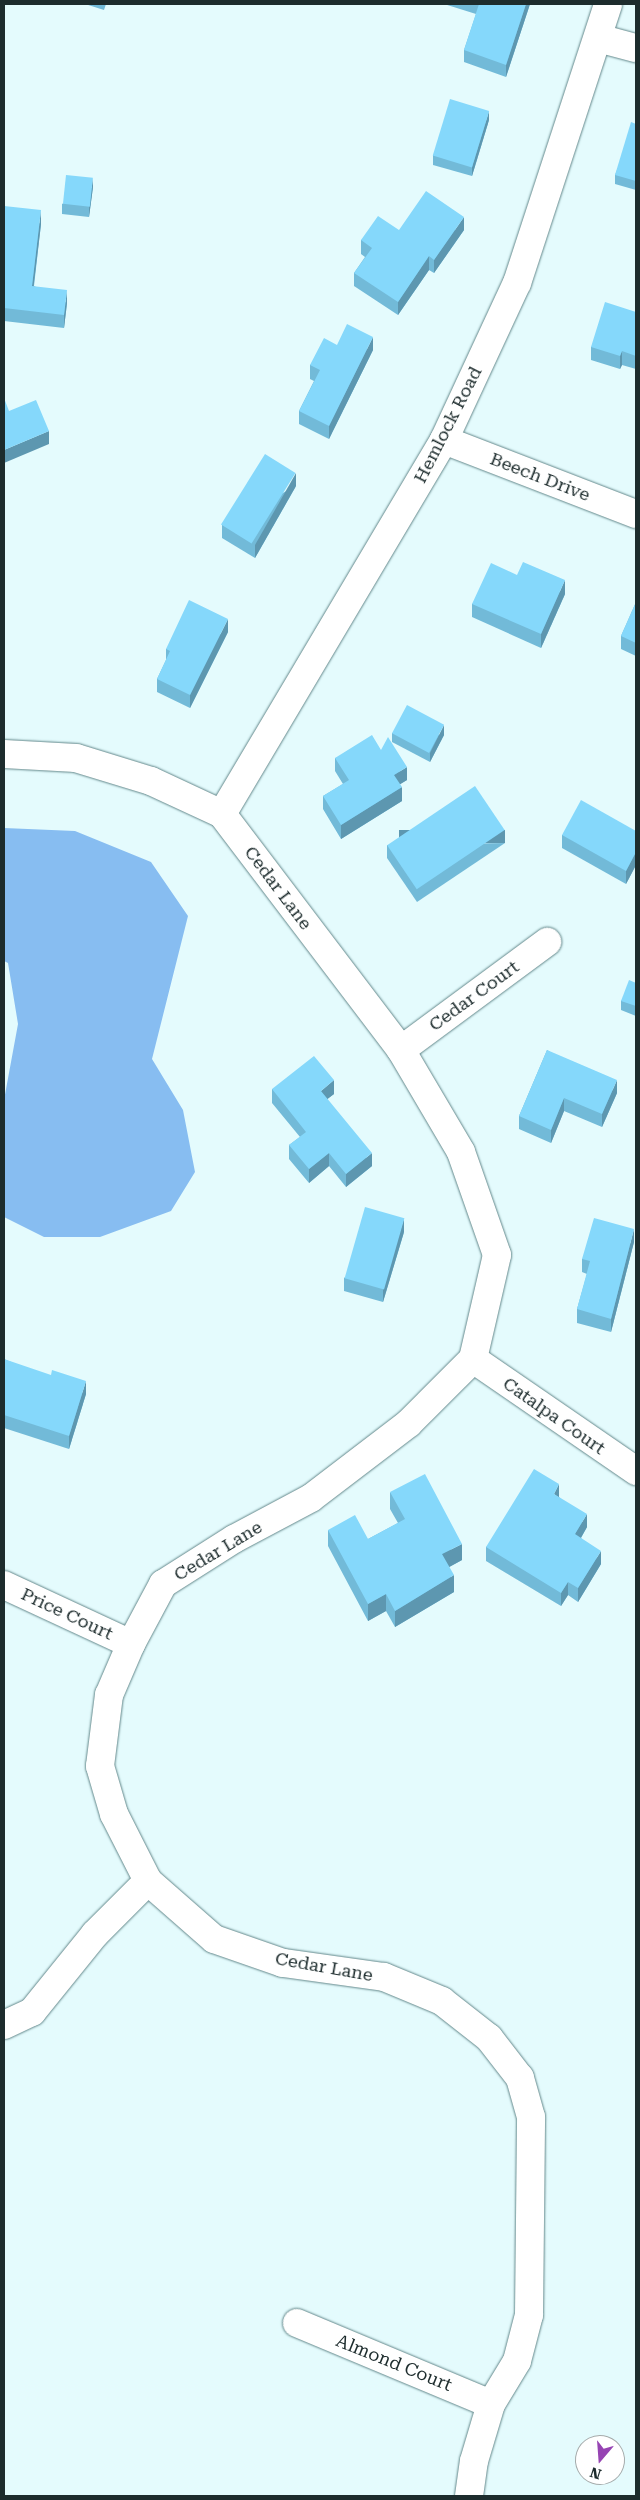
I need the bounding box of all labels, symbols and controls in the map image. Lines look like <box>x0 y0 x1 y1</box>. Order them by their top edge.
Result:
street label: Hemlock Road <box>409 363 487 487</box>
street label: Beech Drive <box>487 448 593 506</box>
street label: Cedar Lane <box>240 842 316 934</box>
street label: Cedar Court <box>425 956 523 1036</box>
street label: Catalpa Court <box>499 1373 609 1459</box>
street label: Cedar Lane <box>170 1516 266 1586</box>
street label: Price Court <box>18 1583 116 1645</box>
street label: Cedar Lane <box>273 1948 375 1986</box>
street label: Almond Court <box>333 2330 455 2396</box>
north arrow <box>575 2435 625 2485</box>
text: N <box>588 2464 603 2483</box>

